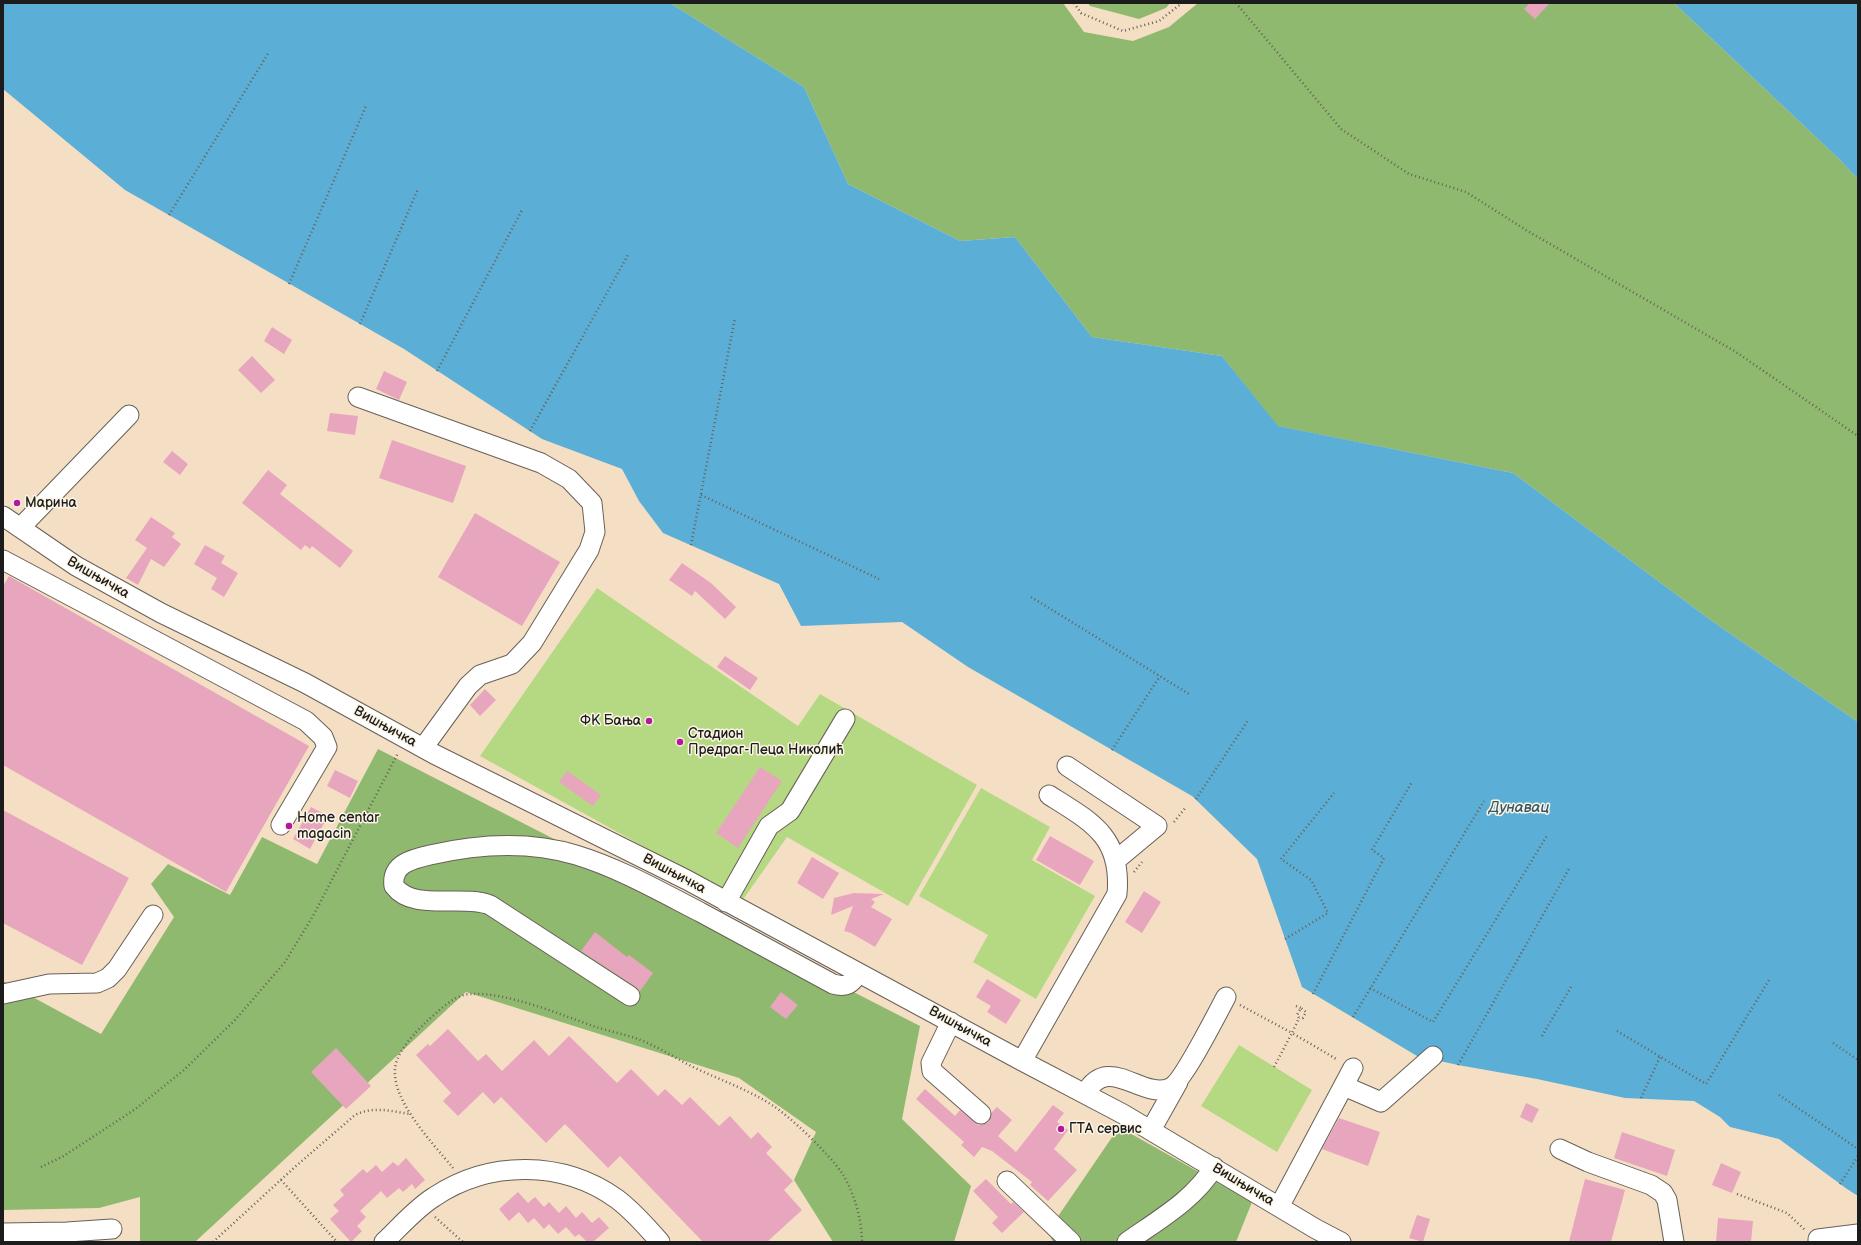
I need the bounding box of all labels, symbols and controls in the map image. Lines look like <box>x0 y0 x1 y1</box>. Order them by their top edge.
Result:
place label: Марина <box>25 495 77 511</box>
marker: Марина <box>12 498 22 508</box>
street label: Вишњичка <box>64 553 132 603</box>
street label: Вишњичка <box>351 703 419 751</box>
place label: ФК Бања <box>580 713 641 729</box>
marker: ФК Бања <box>644 716 654 726</box>
place label: Стадион Предраг-Пеца Николић <box>688 726 843 758</box>
marker: Стадион Предраг-Пеца Николић <box>675 737 685 747</box>
water label: Дунавац <box>1489 799 1549 817</box>
place label: Home centar magacin <box>297 810 379 842</box>
marker: Home centar magacin <box>284 821 294 831</box>
street label: Вишњичка <box>640 850 708 898</box>
street label: Вишњичка <box>926 1003 994 1051</box>
place label: ГТА сервис <box>1069 1121 1142 1137</box>
marker: ГТА сервис <box>1056 1124 1066 1134</box>
street label: Вишњичка <box>1209 1160 1277 1210</box>

